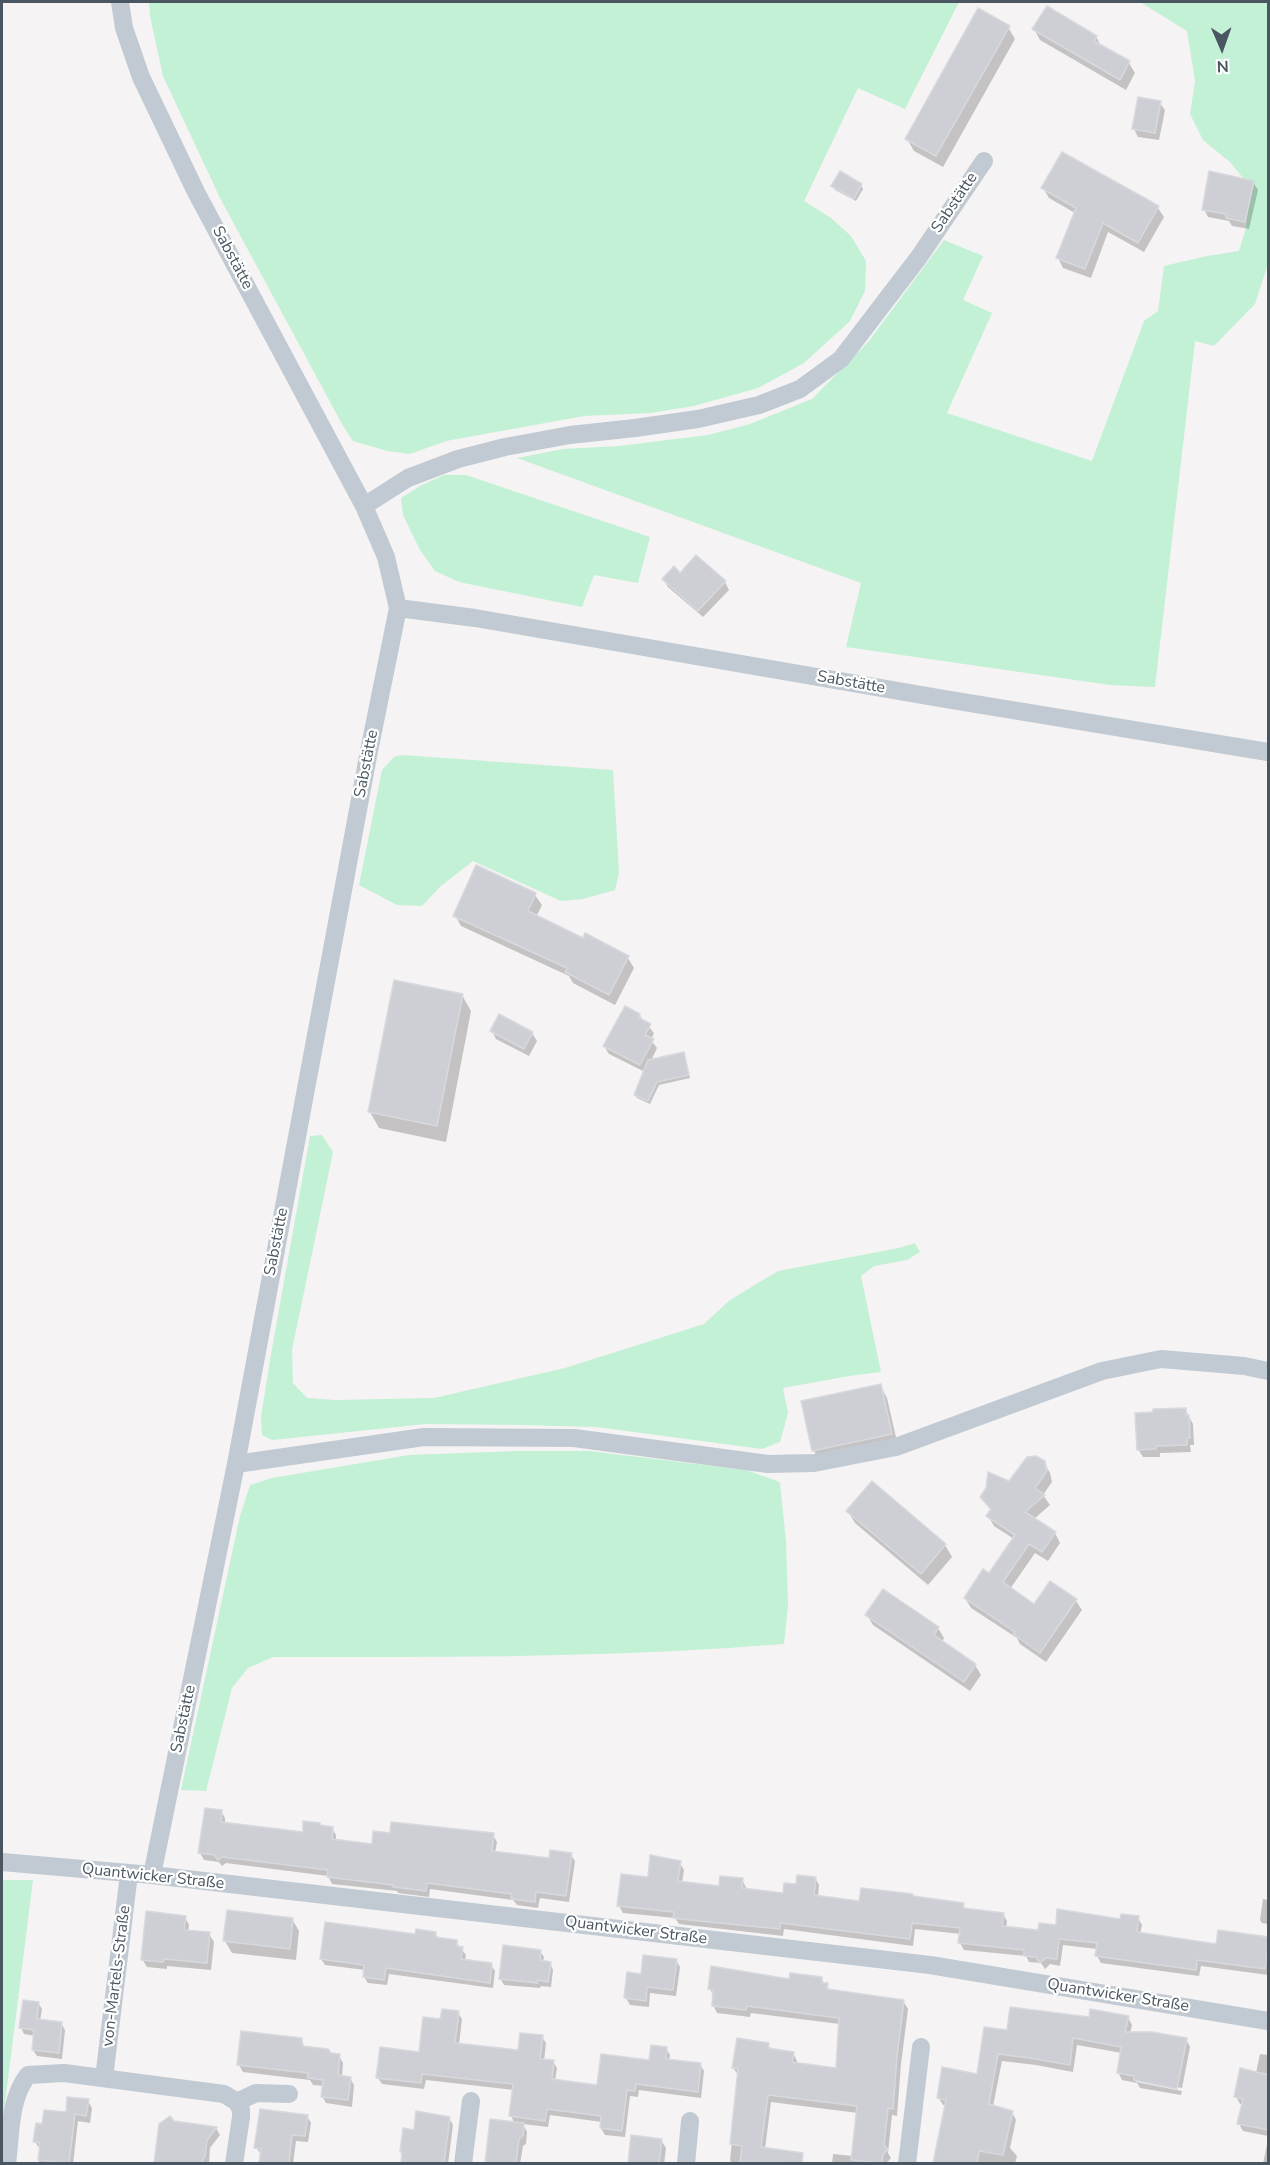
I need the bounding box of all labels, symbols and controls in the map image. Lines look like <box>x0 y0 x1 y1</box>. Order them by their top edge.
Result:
north arrow <box>1192 18 1252 78</box>
text: N <box>1216 55 1229 77</box>
street label: Sabstätte <box>928 169 982 237</box>
street label: Sabstätte <box>207 223 257 293</box>
street label: Sabstätte <box>815 668 887 698</box>
street label: Sabstätte <box>351 728 383 800</box>
street label: Sabstätte <box>261 1206 293 1278</box>
street label: Sabstätte <box>167 1683 201 1755</box>
street label: Quantwicker Straße <box>81 1860 225 1894</box>
street label: von-Martels-Straße <box>99 1904 135 2048</box>
street label: Quantwicker Straße <box>564 1913 708 1949</box>
street label: Quantwicker Straße <box>1046 1975 1190 2017</box>

